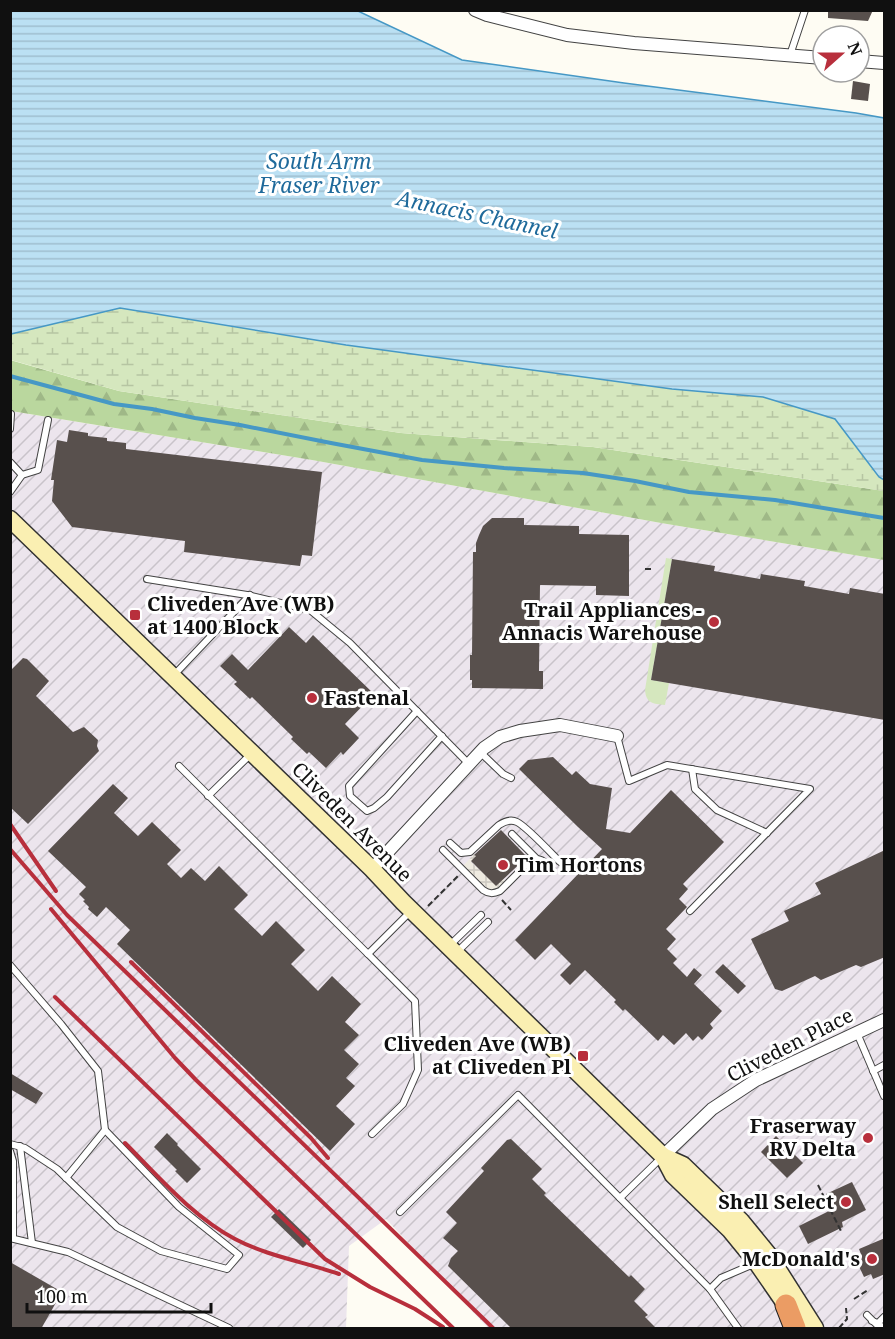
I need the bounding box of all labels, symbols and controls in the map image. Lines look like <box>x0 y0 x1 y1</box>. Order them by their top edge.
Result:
north arrow <box>811 24 871 84</box>
text: N <box>842 39 868 59</box>
water label: South Arm Fraser River <box>257 147 380 199</box>
water label: Annacis Channel <box>392 183 561 245</box>
place label: Cliveden Ave (WB) at 1400 Block <box>147 590 334 640</box>
place label: Trail Appliances - Annacis Warehouse <box>502 596 702 646</box>
marker: Cliveden Ave (WB) at 1400 Block <box>128 608 142 622</box>
marker: Trail Appliances - Annacis Warehouse <box>707 615 721 629</box>
place label: Fastenal <box>324 684 409 711</box>
marker: Fastenal <box>305 691 319 705</box>
street label: Cliveden Avenue <box>286 756 418 888</box>
place label: Tim Hortons <box>515 851 642 878</box>
marker: Tim Hortons <box>496 858 510 872</box>
street label: Cliveden Place <box>722 1001 858 1088</box>
place label: Cliveden Ave (WB) at Cliveden Pl <box>384 1030 571 1080</box>
marker: Cliveden Ave (WB) at Cliveden Pl <box>576 1049 590 1063</box>
place label: Fraserway RV Delta <box>750 1112 856 1162</box>
marker: Fraserway RV Delta <box>861 1131 875 1145</box>
place label: Shell Select <box>718 1188 834 1215</box>
marker: Shell Select <box>839 1195 853 1209</box>
place label: McDonald's <box>742 1245 860 1272</box>
marker: McDonald's <box>865 1252 879 1266</box>
scale bar <box>27 1276 212 1314</box>
text: 100 m <box>36 1284 88 1308</box>

